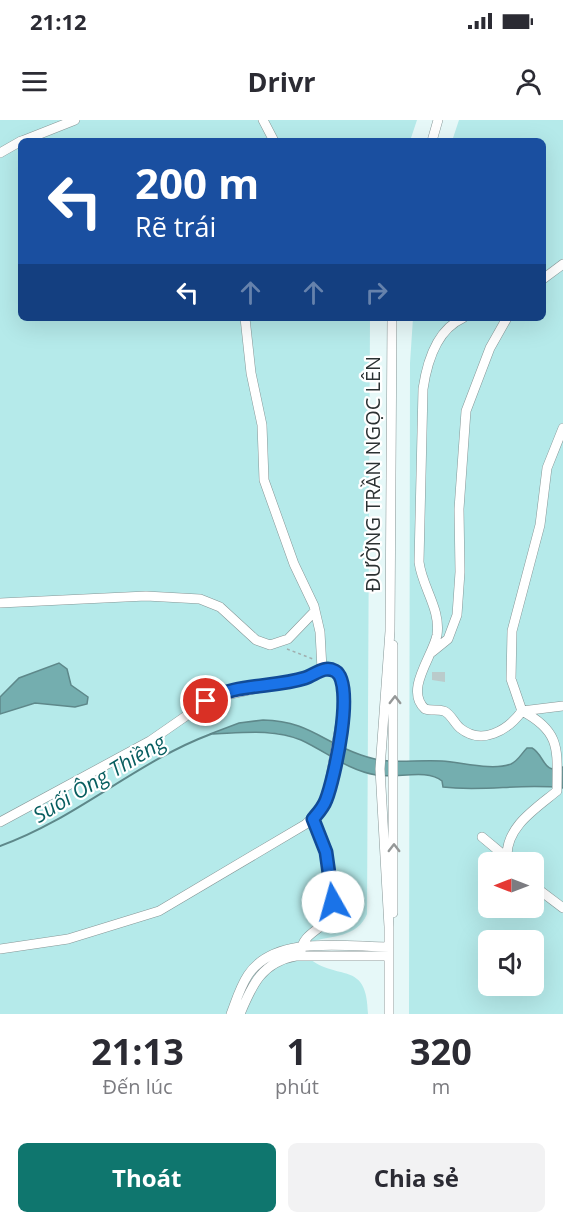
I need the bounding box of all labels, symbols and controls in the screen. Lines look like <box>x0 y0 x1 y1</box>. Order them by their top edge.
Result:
text: 21:12 <box>30 6 87 36</box>
text: Drivr <box>247 63 316 100</box>
icon: menu <box>18 65 51 98</box>
icon: person <box>512 65 545 98</box>
text: 200 m <box>135 154 259 211</box>
icon: left <box>36 162 114 240</box>
text: Rẽ trái <box>135 208 216 245</box>
icon: left <box>171 276 204 309</box>
icon: ahead <box>234 276 267 309</box>
icon: ahead <box>297 276 330 309</box>
icon: right <box>360 276 393 309</box>
street label: ĐƯỜNG TRẦN NGỌC LÊN <box>359 356 386 592</box>
pin <box>180 675 231 726</box>
icon: arrive <box>189 684 222 717</box>
one-way arrow <box>389 696 401 705</box>
water label: Suối Ông Thiềng <box>27 727 172 829</box>
one-way arrow <box>388 844 400 853</box>
north arrow <box>478 852 544 918</box>
map controls <box>478 852 544 996</box>
position arrow <box>301 870 365 934</box>
button: sound <box>478 930 544 996</box>
text: 21:13 <box>91 1027 184 1076</box>
text: 1 <box>287 1027 307 1076</box>
text: 320 <box>410 1027 472 1076</box>
text: Đến lúc <box>102 1073 173 1100</box>
text: phút <box>275 1073 319 1100</box>
text: m <box>432 1073 450 1100</box>
button: Thoát <box>18 1143 276 1212</box>
button: Chia sẻ <box>288 1143 545 1212</box>

